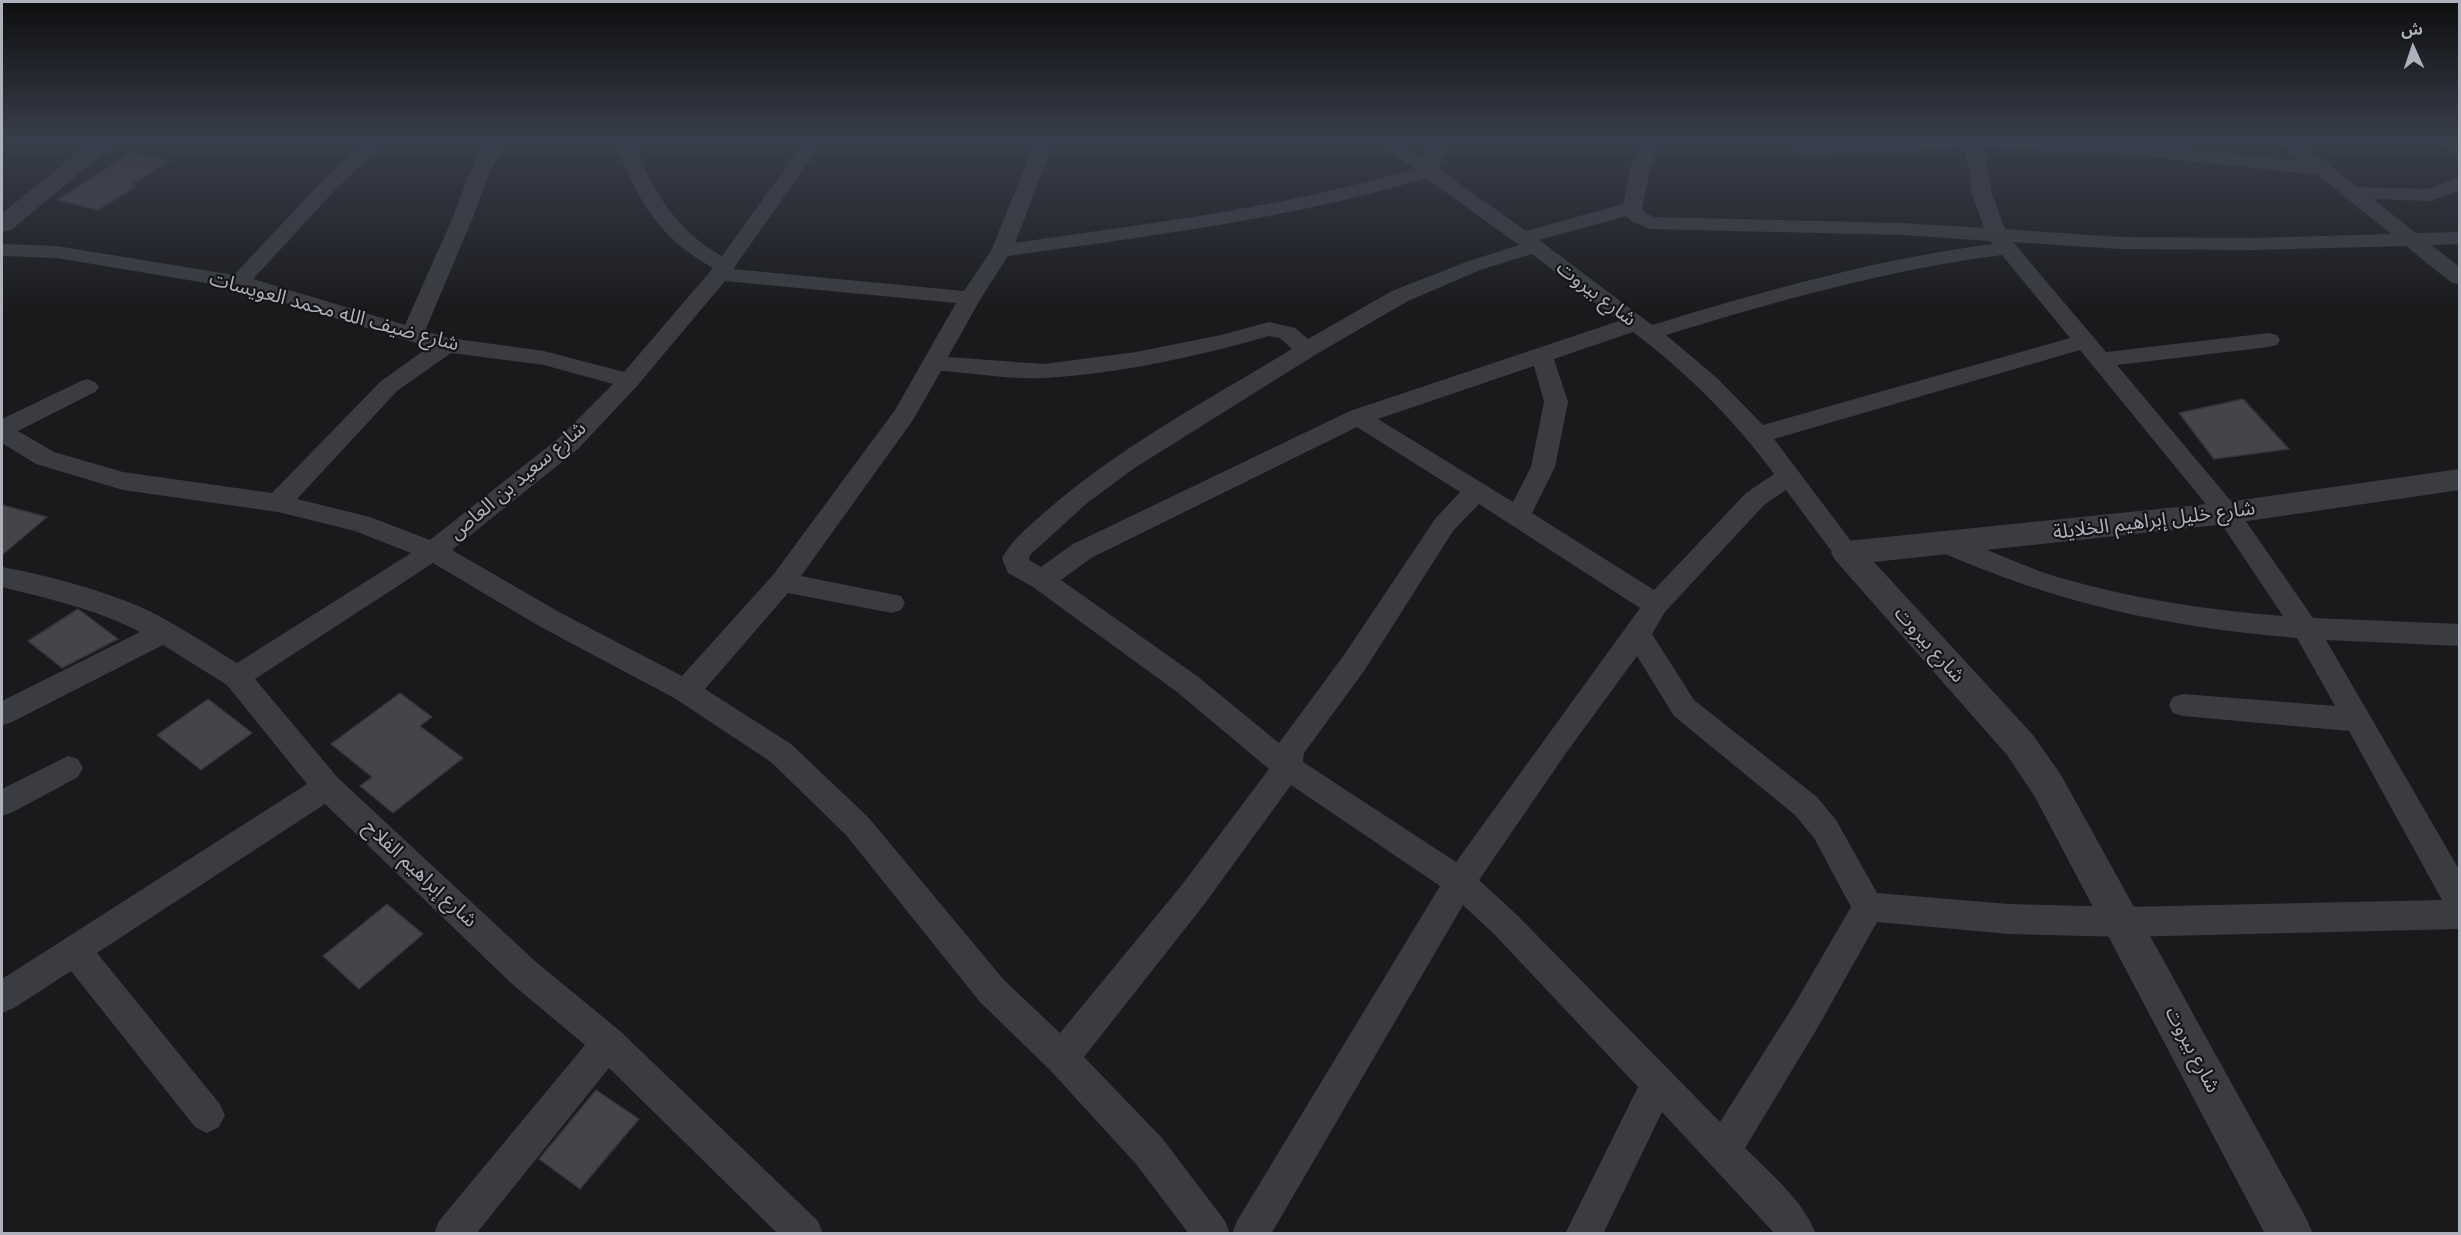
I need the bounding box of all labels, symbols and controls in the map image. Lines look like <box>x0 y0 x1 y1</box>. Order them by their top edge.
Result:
north arrow <box>2383 18 2443 78</box>
text: ش <box>2401 19 2423 40</box>
street label: شارع بيروت <box>1551 256 1641 332</box>
street label: شارع ضيف الله محمد العويسات <box>207 267 461 357</box>
street label: شارع سعيد بن العاص <box>445 417 591 545</box>
street label: شارع خليل إبراهيم الخلايلة <box>2052 497 2256 545</box>
street label: شارع بيروت <box>1889 602 1969 688</box>
street label: شارع إبراهيم الفلاح <box>358 815 482 933</box>
street label: شارع بيروت <box>2159 1003 2225 1097</box>

